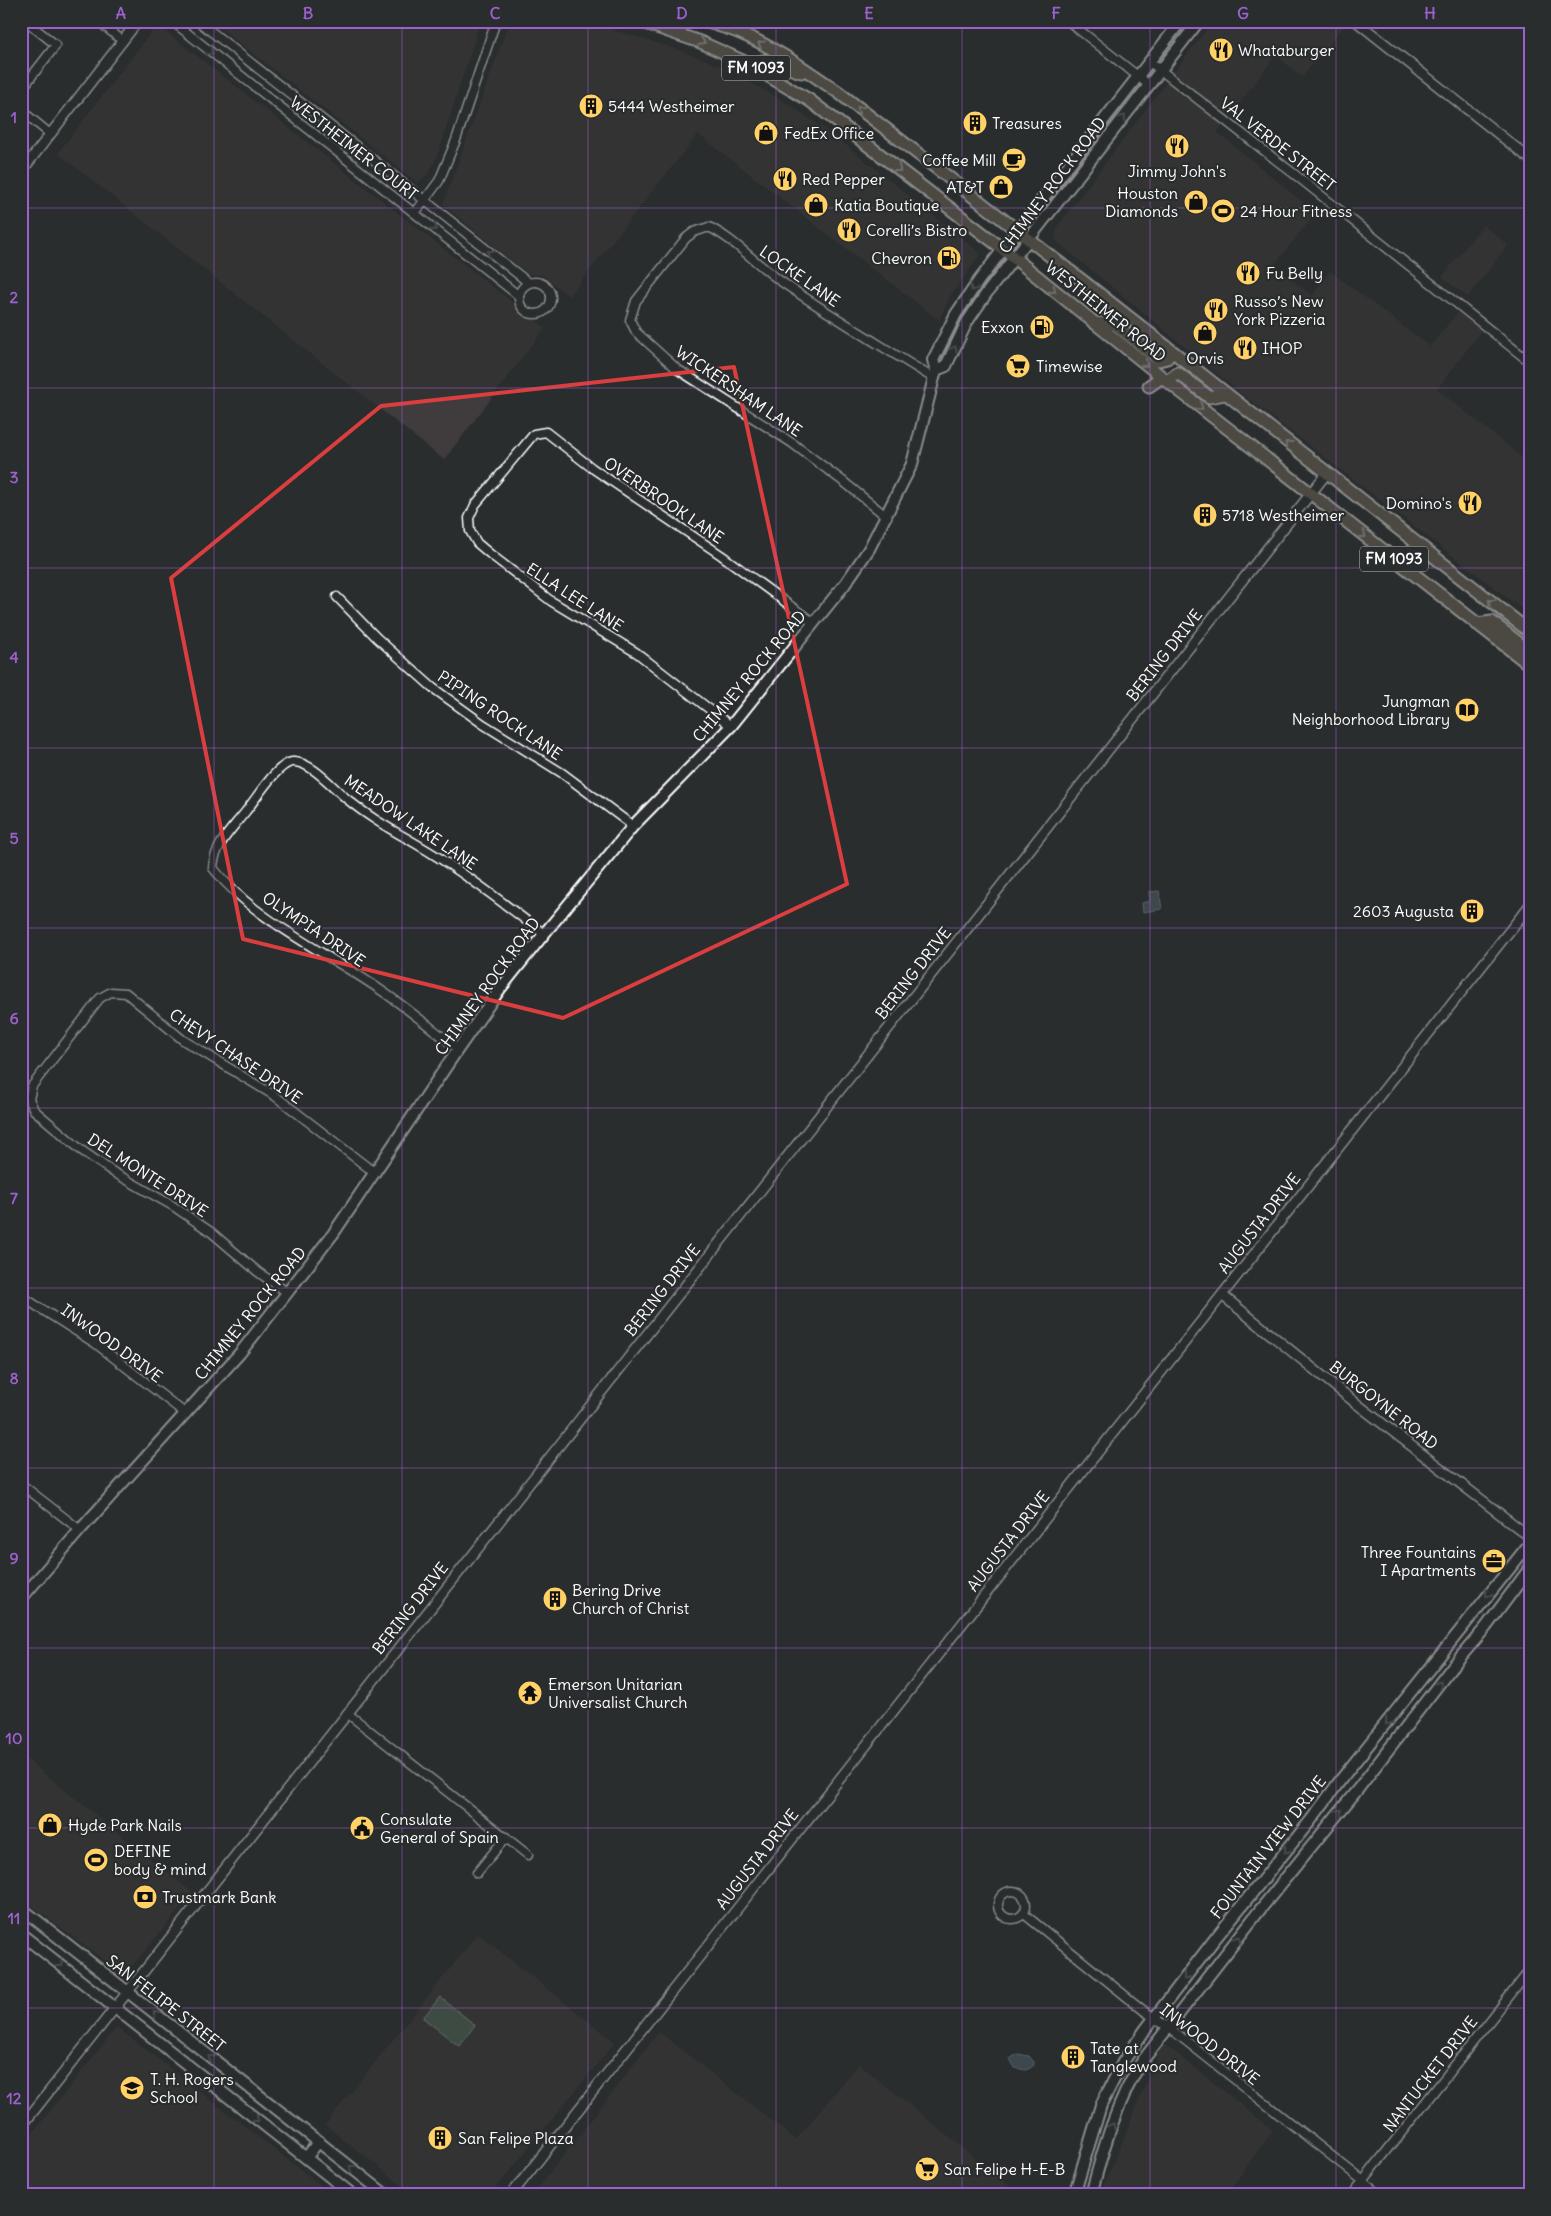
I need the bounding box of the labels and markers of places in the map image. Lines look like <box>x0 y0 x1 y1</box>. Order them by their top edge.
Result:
restaurant icon: Whataburger <box>1208 37 1234 63</box>
place label: Whataburger <box>1238 40 1335 60</box>
building icon: 5444 Westheimer <box>578 93 604 119</box>
place label: 5444 Westheimer <box>608 96 735 116</box>
building icon: Treasures <box>962 110 988 136</box>
place label: Treasures <box>992 113 1062 133</box>
shop icon: FedEx Office <box>753 120 779 146</box>
place label: FedEx Office <box>784 123 874 143</box>
restaurant icon: Jimmy John's <box>1164 133 1190 159</box>
cafe icon: Coffee Mill <box>1001 147 1027 173</box>
place label: Coffee Mill <box>922 150 996 170</box>
place label: Jimmy John's <box>1128 161 1226 181</box>
restaurant icon: Red Pepper <box>772 166 798 192</box>
place label: Red Pepper <box>802 169 885 189</box>
shop icon: AT&T <box>988 174 1014 200</box>
place label: AT&T <box>946 177 984 197</box>
place label: Houston Diamonds <box>1105 183 1178 221</box>
shop icon: Houston Diamonds <box>1183 189 1209 215</box>
shop icon: Katia Boutique <box>803 192 829 218</box>
place label: Katia Boutique <box>834 195 939 215</box>
sports icon: 24 Hour Fitness <box>1210 198 1236 224</box>
place label: 24 Hour Fitness <box>1240 201 1352 221</box>
restaurant icon: Corelli’s Bistro <box>836 217 862 243</box>
place label: Corelli’s Bistro <box>866 220 967 240</box>
fuel station icon: Chevron <box>936 245 962 271</box>
place label: Chevron <box>871 248 932 268</box>
restaurant icon: Fu Belly <box>1235 260 1261 286</box>
place label: Fu Belly <box>1266 263 1323 283</box>
place label: Russo’s New York Pizzeria <box>1234 291 1325 329</box>
restaurant icon: Russo’s New York Pizzeria <box>1203 297 1229 323</box>
fuel station icon: Exxon <box>1029 314 1055 340</box>
place label: Exxon <box>981 317 1024 337</box>
shop icon: Orvis <box>1192 320 1218 346</box>
restaurant icon: IHOP <box>1232 335 1258 361</box>
place label: IHOP <box>1262 338 1303 358</box>
place label: Orvis <box>1186 348 1224 368</box>
supermarket icon: Timewise <box>1005 353 1031 379</box>
place label: Timewise <box>1036 356 1103 376</box>
restaurant icon: Domino's <box>1457 490 1483 516</box>
place label: Domino's <box>1386 493 1452 513</box>
building icon: 5718 Westheimer <box>1192 502 1218 528</box>
place label: 5718 Westheimer <box>1222 505 1345 525</box>
place label: Jungman Neighborhood Library <box>1292 691 1450 729</box>
library icon: Jungman Neighborhood Library <box>1454 697 1480 723</box>
building icon: 2603 Augusta <box>1459 898 1485 924</box>
place label: 2603 Augusta <box>1353 901 1454 921</box>
place label: Three Fountains I Apartments <box>1361 1542 1476 1580</box>
office icon: Three Fountains I Apartments <box>1481 1548 1507 1574</box>
place label: Bering Drive Church of Christ <box>572 1580 690 1618</box>
building icon: Bering Drive Church of Christ <box>542 1586 568 1612</box>
place label: Emerson Unitarian Universalist Church <box>548 1674 687 1712</box>
temple icon: Emerson Unitarian Universalist Church <box>517 1680 543 1706</box>
place label: Consulate General of Spain <box>380 1809 499 1847</box>
shop icon: Hyde Park Nails <box>37 1812 63 1838</box>
place label: Hyde Park Nails <box>68 1815 182 1835</box>
public building icon: Consulate General of Spain <box>349 1815 375 1841</box>
place label: DEFINE body & mind <box>114 1841 206 1879</box>
sports icon: DEFINE body & mind <box>83 1847 109 1873</box>
bank icon: Trustmark Bank <box>132 1884 158 1910</box>
place label: Trustmark Bank <box>162 1887 277 1907</box>
place label: Tate at Tanglewood <box>1090 2038 1177 2076</box>
building icon: Tate at Tanglewood <box>1060 2044 1086 2070</box>
place label: T. H. Rogers School <box>150 2069 234 2107</box>
school or university icon: T. H. Rogers School <box>119 2075 145 2101</box>
building icon: San Felipe Plaza <box>427 2125 453 2151</box>
place label: San Felipe Plaza <box>458 2128 574 2148</box>
supermarket icon: San Felipe H-E-B <box>914 2156 940 2182</box>
place label: San Felipe H-E-B <box>944 2159 1065 2179</box>

